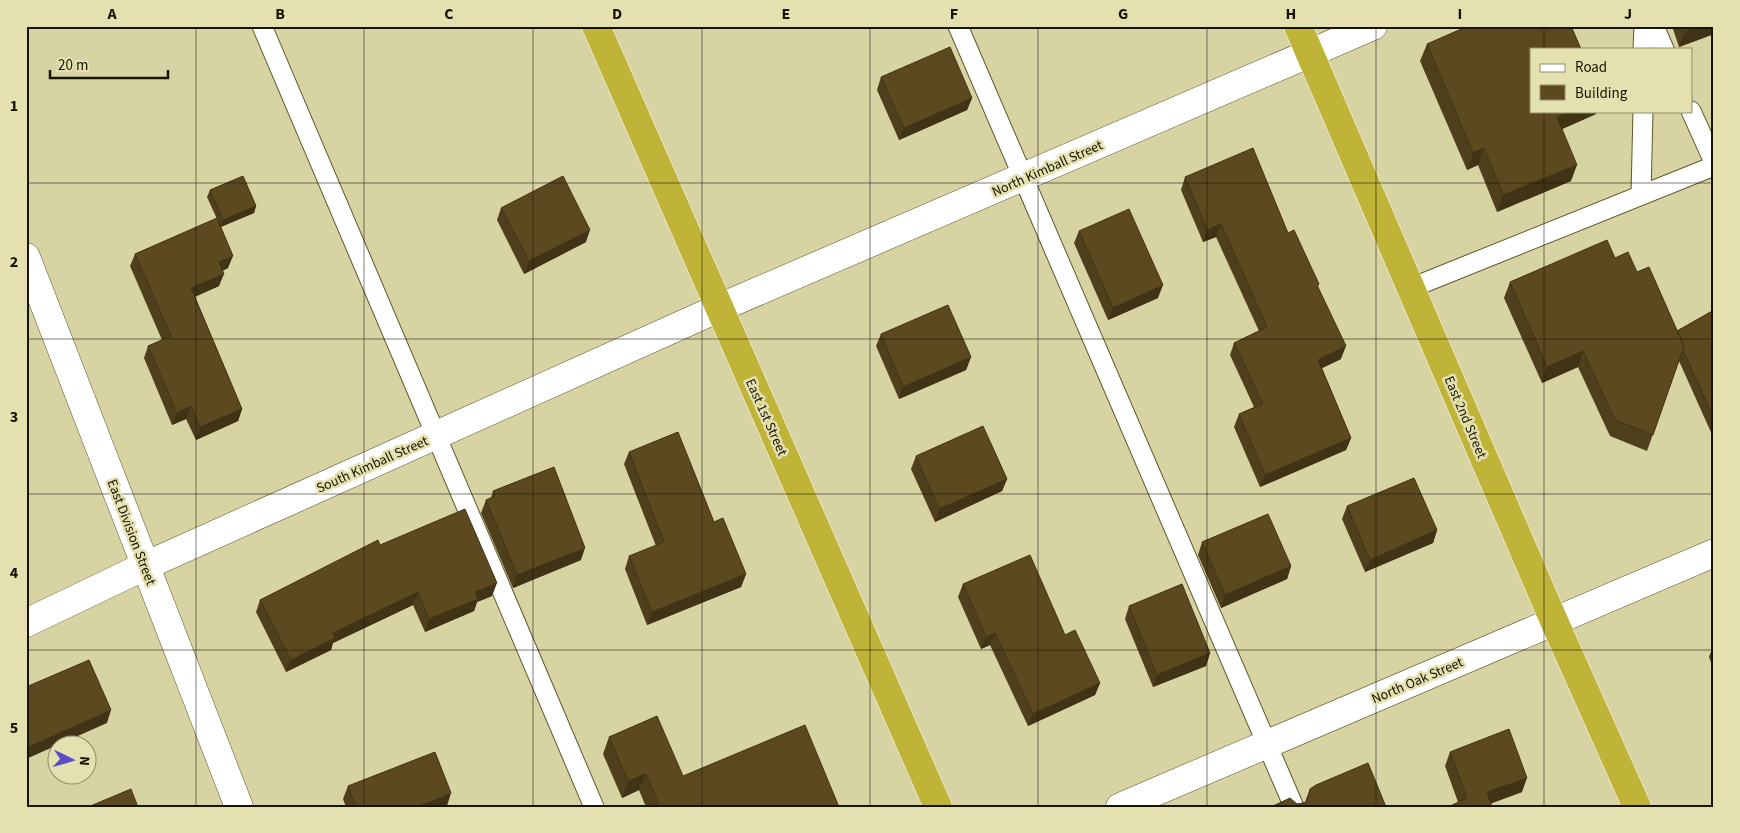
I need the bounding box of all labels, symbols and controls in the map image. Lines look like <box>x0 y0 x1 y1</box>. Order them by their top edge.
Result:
text: A <box>106 3 117 25</box>
text: B <box>275 3 285 25</box>
text: C <box>444 3 454 25</box>
text: D <box>612 3 622 25</box>
text: E <box>782 3 790 25</box>
text: F <box>950 3 958 25</box>
text: G <box>1118 3 1128 25</box>
text: H <box>1286 3 1296 25</box>
text: I <box>1458 3 1462 25</box>
text: J <box>1624 3 1632 25</box>
scale bar <box>50 48 168 80</box>
legend <box>1530 48 1692 112</box>
text: 20 m <box>58 55 88 76</box>
text: Road <box>1575 57 1607 78</box>
text: Building <box>1575 83 1628 104</box>
text: 1 <box>10 95 18 117</box>
street label: North Kimball Street <box>989 135 1106 202</box>
text: 2 <box>10 251 18 273</box>
street label: East 2nd Street <box>1439 373 1492 462</box>
street label: East 1st Street <box>740 376 792 459</box>
text: 3 <box>10 406 18 428</box>
street label: South Kimball Street <box>313 431 432 499</box>
street label: East Division Street <box>102 476 161 588</box>
text: 4 <box>10 562 19 584</box>
street label: North Oak Street <box>1368 653 1467 709</box>
text: 5 <box>10 717 18 739</box>
north arrow <box>48 736 98 786</box>
text: N <box>74 756 94 767</box>

